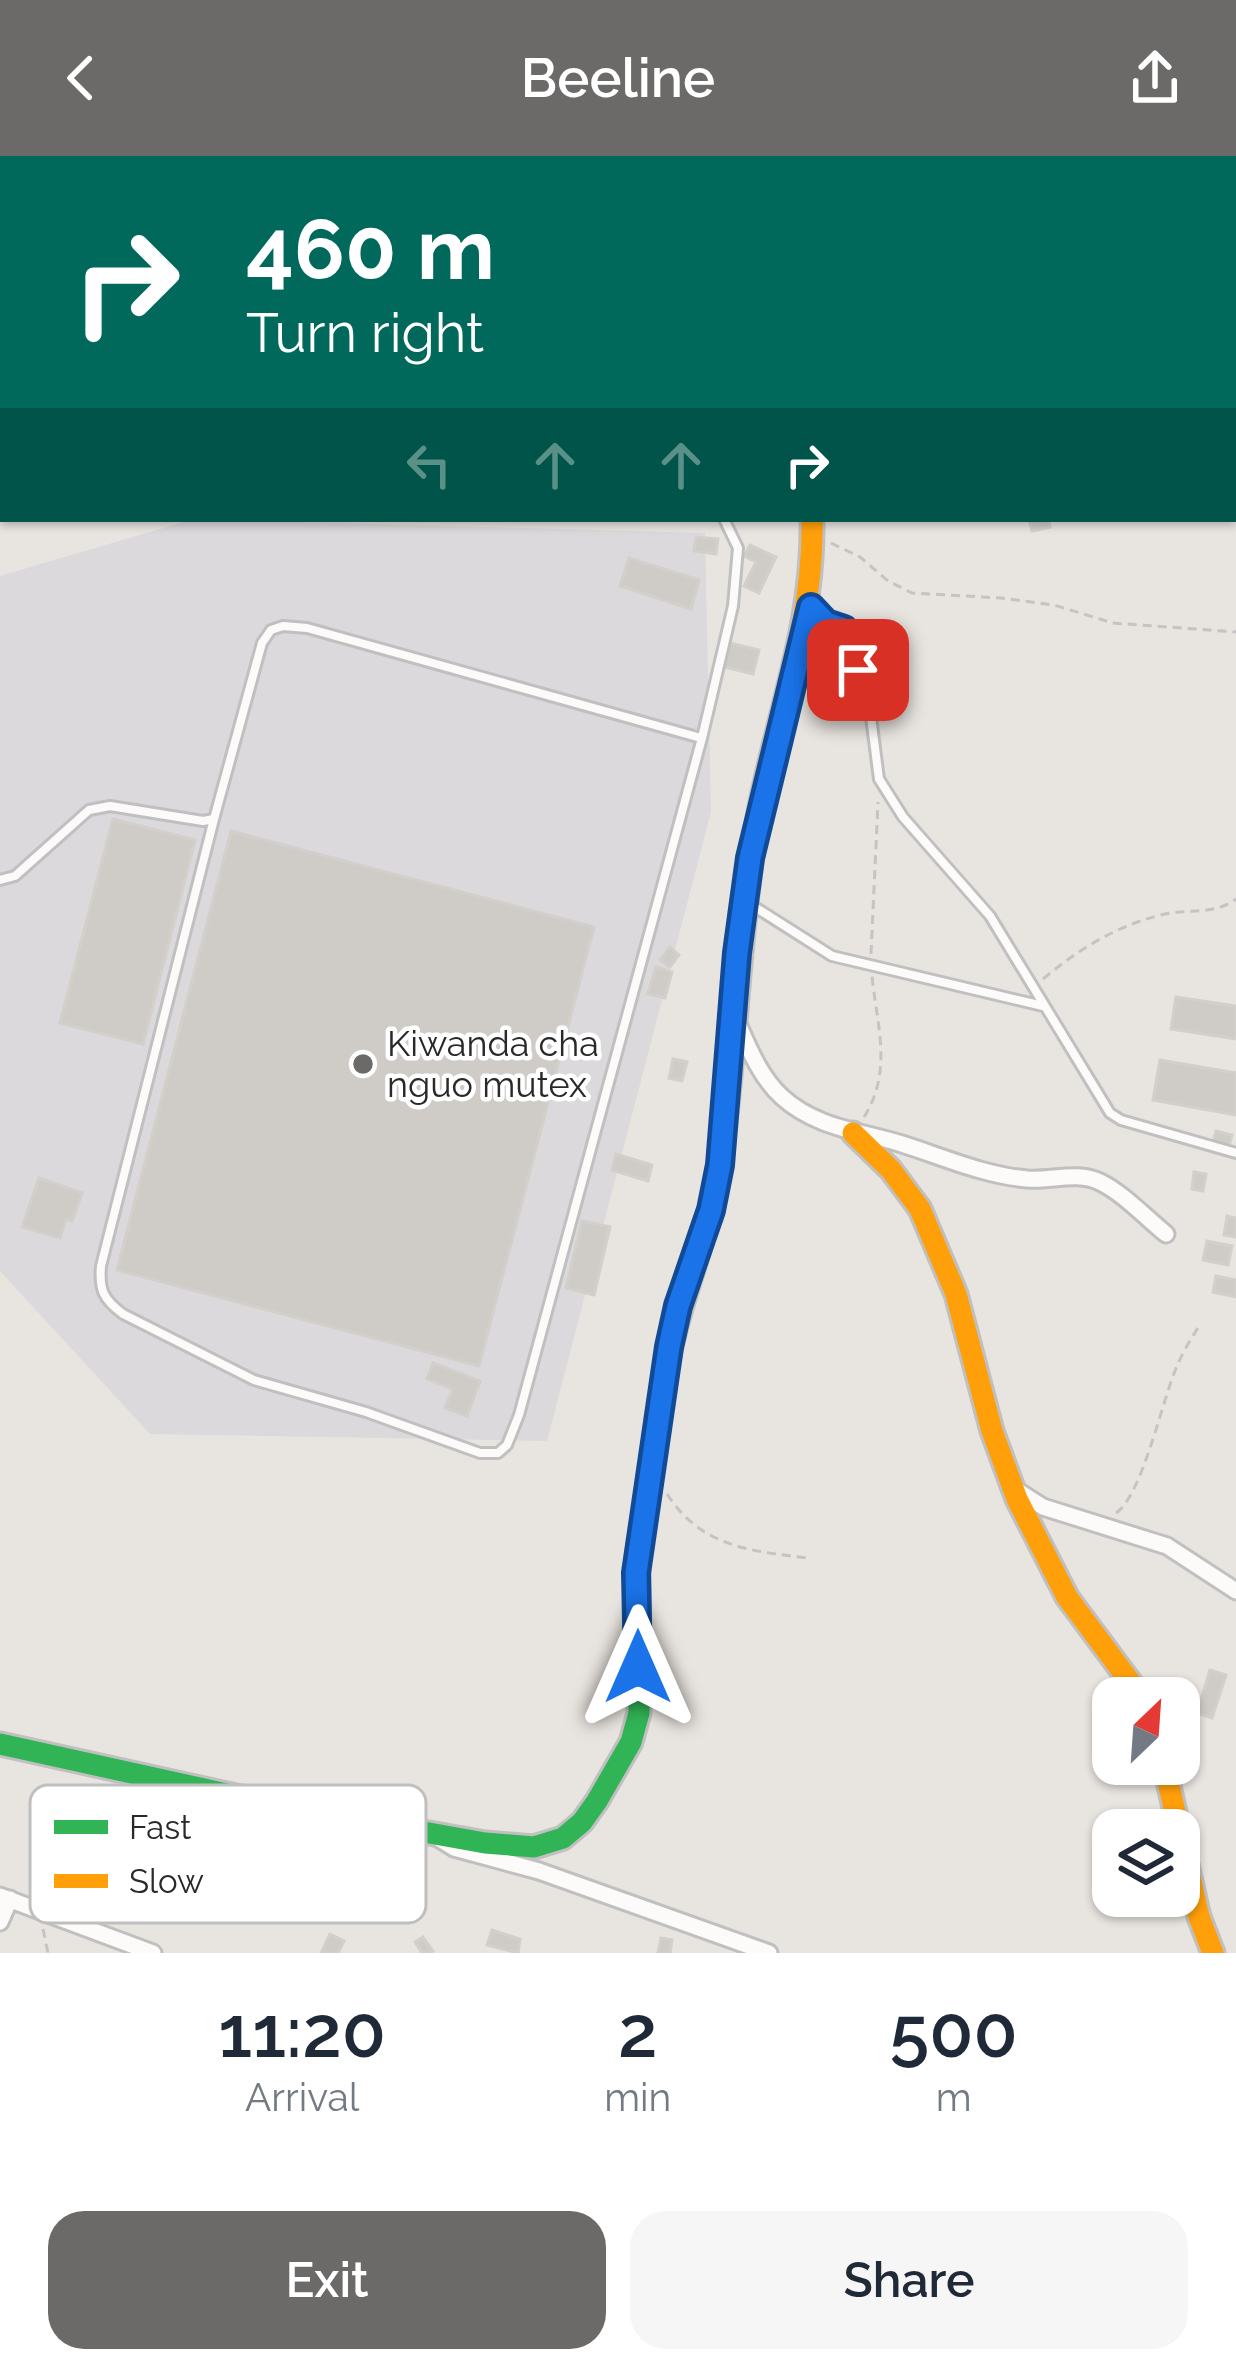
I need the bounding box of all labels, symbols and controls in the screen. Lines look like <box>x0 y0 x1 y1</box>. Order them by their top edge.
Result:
icon: back <box>48 45 114 111</box>
icon: share <box>1122 45 1188 111</box>
text: Beeline <box>521 46 715 110</box>
text: 460 m <box>246 200 495 299</box>
icon: right <box>48 204 204 360</box>
text: Turn right <box>246 301 484 365</box>
icon: left <box>396 432 462 498</box>
icon: ahead <box>522 432 588 498</box>
icon: ahead <box>648 432 714 498</box>
icon: right <box>774 432 840 498</box>
pin <box>807 619 909 721</box>
icon: arrive <box>825 637 891 703</box>
place label: Kiwanda cha nguo mutex <box>387 1022 599 1105</box>
marker: Kiwanda cha nguo mutex <box>350 1051 376 1077</box>
position arrow <box>575 1604 701 1730</box>
north arrow <box>1092 1677 1200 1785</box>
map controls <box>1092 1677 1200 1917</box>
legend <box>30 1785 426 1923</box>
text: Fast <box>129 1808 191 1847</box>
button: layers <box>1092 1809 1200 1917</box>
text: Slow <box>129 1862 204 1901</box>
text: 11:20 <box>218 1989 386 2074</box>
text: 2 <box>618 1989 658 2074</box>
text: 500 <box>890 1989 1018 2074</box>
text: Arrival <box>245 2074 359 2120</box>
text: min <box>604 2074 671 2120</box>
text: m <box>936 2074 972 2120</box>
button: Exit <box>48 2211 606 2349</box>
button: Share <box>630 2211 1188 2349</box>

